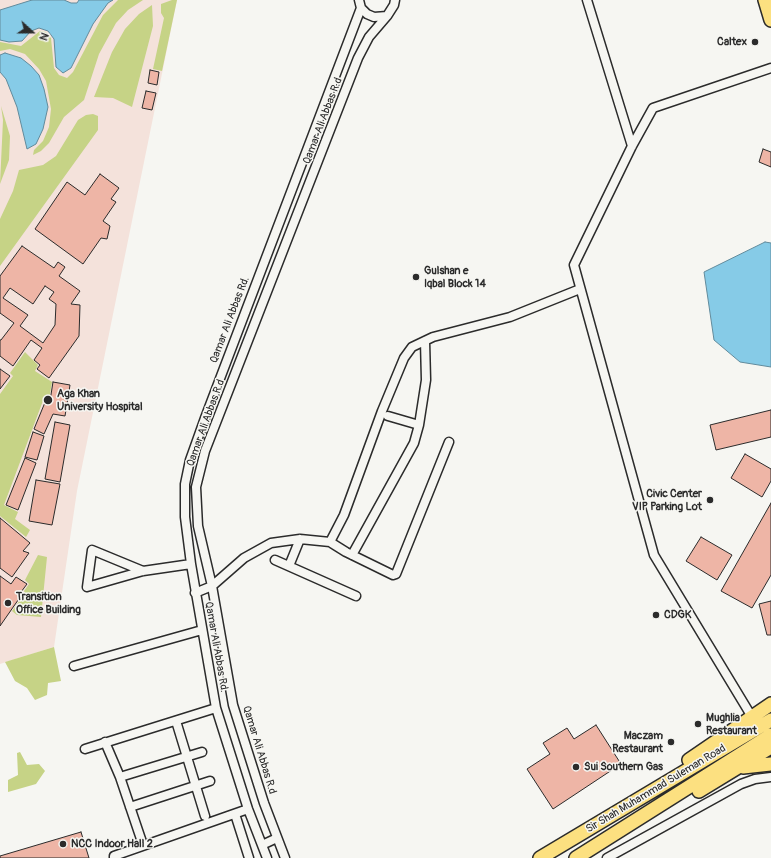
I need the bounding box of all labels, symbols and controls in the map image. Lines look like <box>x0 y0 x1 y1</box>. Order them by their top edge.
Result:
north arrow <box>12 12 52 52</box>
text: N <box>36 31 51 42</box>
place label: Caltex <box>717 35 747 49</box>
marker: Caltex <box>750 37 760 47</box>
street label: Qamar Ali Abbas R.d <box>300 76 346 166</box>
place label: Gulshan e Iqbal Block 14 <box>424 264 486 290</box>
marker: Gulshan e Iqbal Block 14 <box>411 272 421 282</box>
street label: Qamar Ali Abbas Rd. <box>207 275 253 365</box>
street label: Qamar Ali Abbas R.d <box>184 378 228 468</box>
place label: Aga Khan University Hospital <box>57 387 143 413</box>
marker: Aga Khan University Hospital <box>42 394 54 406</box>
place label: Civic Center VIP Parking Lot <box>632 487 702 513</box>
marker: Civic Center VIP Parking Lot <box>705 495 715 505</box>
place label: Transition Office Building <box>16 590 81 616</box>
marker: Transition Office Building <box>3 598 13 608</box>
street label: Qamar Ali Abbas Rd. <box>202 601 230 693</box>
place label: CDGK <box>664 608 691 622</box>
marker: CDGK <box>651 610 661 620</box>
street label: Qamar Ali Abbas R.d <box>239 704 279 796</box>
place label: Mughlia Restaurant <box>706 711 757 737</box>
marker: Mughlia Restaurant <box>693 719 703 729</box>
place label: Maczam Restaurant <box>612 729 663 755</box>
marker: Maczam Restaurant <box>666 737 676 747</box>
street label: Sir Shah Muhammad Suleman Road <box>584 742 728 836</box>
place label: Sui Southern Gas <box>584 760 663 774</box>
marker: Sui Southern Gas <box>571 762 581 772</box>
place label: NCC Indoor Hall 2 <box>71 837 153 851</box>
marker: NCC Indoor Hall 2 <box>58 839 68 849</box>

